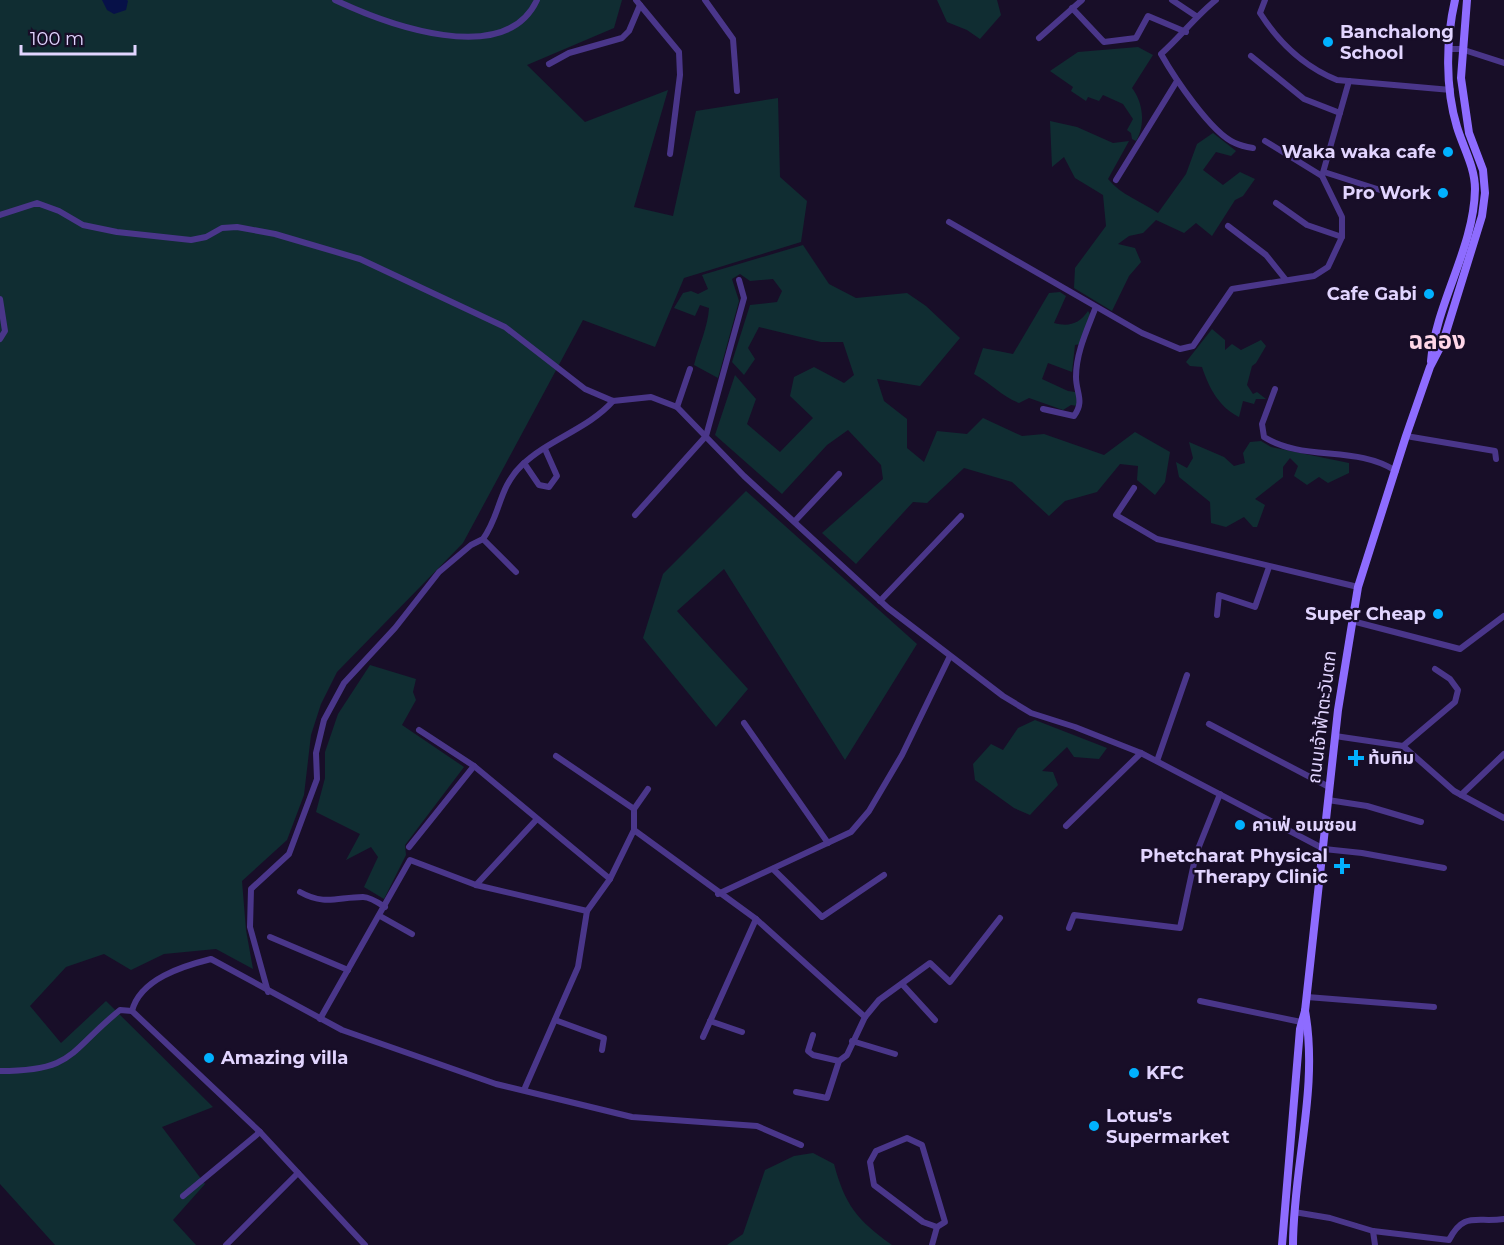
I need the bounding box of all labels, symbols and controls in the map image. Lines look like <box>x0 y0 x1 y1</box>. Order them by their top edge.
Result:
scale bar <box>21 18 135 56</box>
place label: Banchalong School <box>1340 21 1454 64</box>
text: 100 m <box>30 28 84 50</box>
marker: Banchalong School <box>1321 35 1335 49</box>
place label: Waka waka cafe <box>1282 141 1436 163</box>
marker: Waka waka cafe <box>1441 145 1455 159</box>
place label: Pro Work <box>1342 182 1431 204</box>
marker: Pro Work <box>1436 186 1450 200</box>
place label: Cafe Gabi <box>1327 283 1417 305</box>
marker: Cafe Gabi <box>1422 287 1436 301</box>
district label: ฉลอง <box>1408 326 1466 355</box>
place label: Super Cheap <box>1305 603 1426 625</box>
marker: Super Cheap <box>1431 607 1445 621</box>
street label: ถนนเจ้าฟ้าตะวันตก <box>1303 649 1341 785</box>
place label: ท้บทิม <box>1368 747 1414 769</box>
marker: ท้บทิม <box>1349 751 1363 765</box>
place label: คาเฟ่ อเมซอน <box>1252 814 1357 836</box>
marker: คาเฟ่ อเมซอน <box>1233 818 1247 832</box>
place label: Phetcharat Physical Therapy Clinic <box>1140 845 1328 888</box>
marker: Phetcharat Physical Therapy Clinic <box>1333 857 1351 875</box>
place label: Amazing villa <box>220 1047 348 1069</box>
marker: Amazing villa <box>202 1051 216 1065</box>
place label: KFC <box>1146 1062 1184 1084</box>
marker: KFC <box>1127 1066 1141 1080</box>
place label: Lotus's Supermarket <box>1106 1105 1230 1148</box>
marker: Lotus's Supermarket <box>1087 1119 1101 1133</box>

